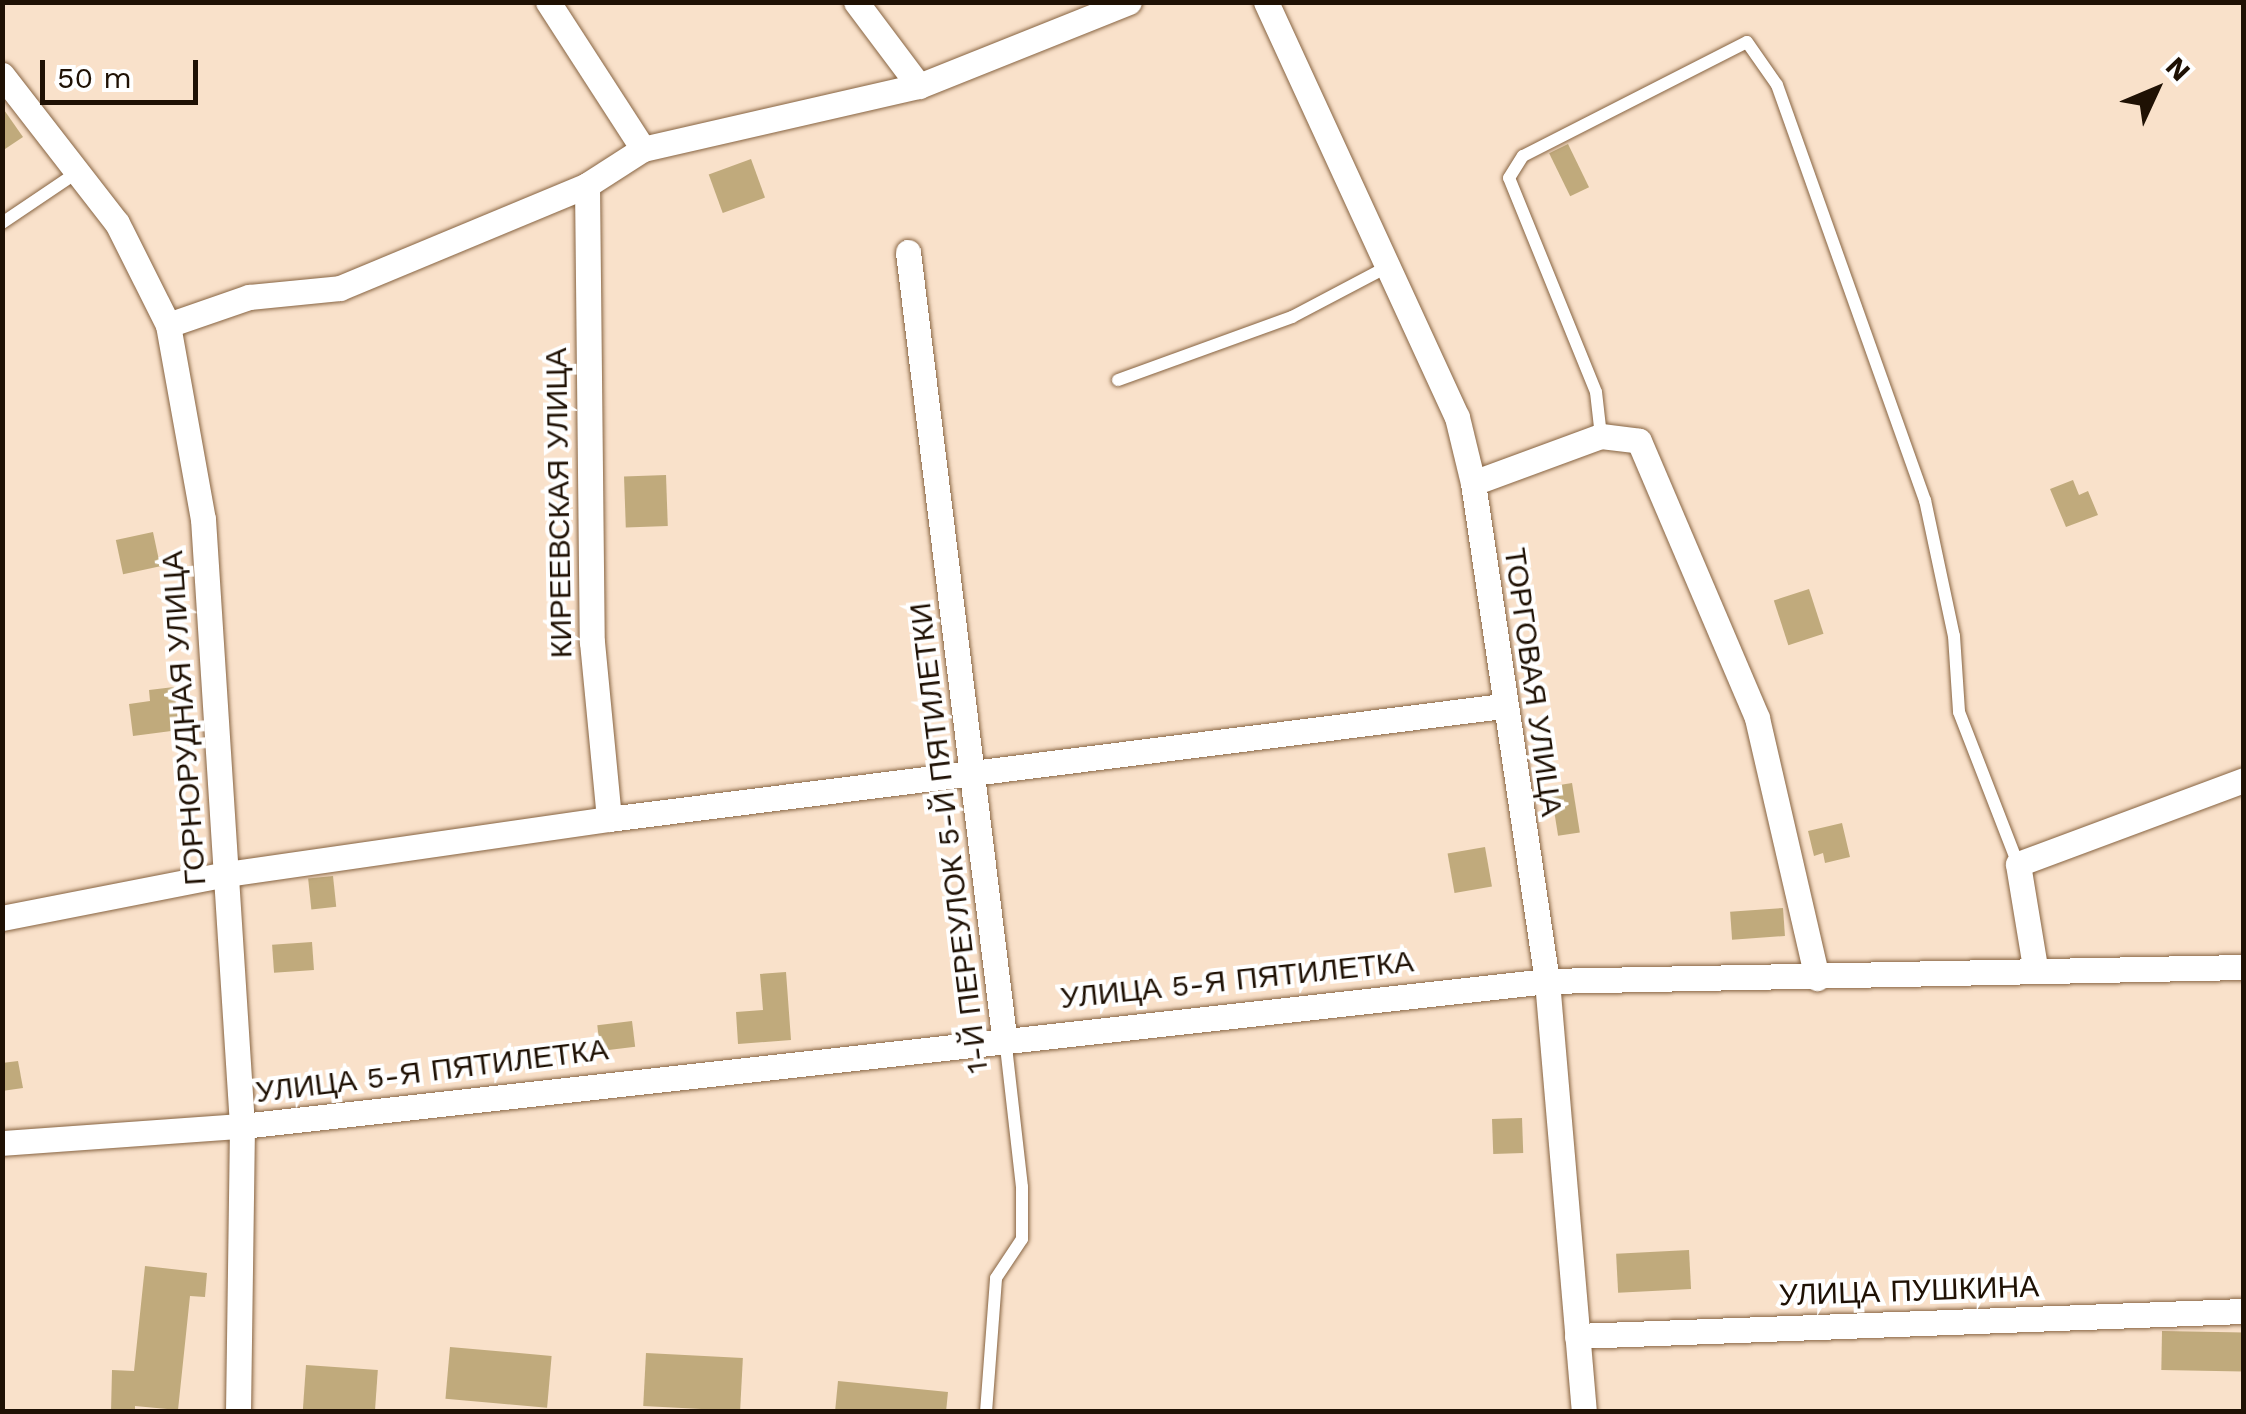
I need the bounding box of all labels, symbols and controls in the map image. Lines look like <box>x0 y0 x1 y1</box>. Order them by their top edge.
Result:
scale bar <box>45 40 202 102</box>
north arrow <box>2106 40 2206 140</box>
text: N <box>2159 50 2197 88</box>
text: 50 m <box>57 60 132 95</box>
street label: КИРЕЕВСКАЯ УЛИЦА <box>538 347 580 659</box>
street label: ТОРГОВАЯ УЛИЦА <box>1496 545 1570 819</box>
street label: ГОРНОРУДНАЯ УЛИЦА <box>154 549 214 887</box>
street label: 1-Й ПЕРЕУЛОК 5-Й ПЯТИЛЕТКИ <box>902 601 996 1075</box>
street label: УЛИЦА 5-Я ПЯТИЛЕТКА <box>1059 944 1415 1016</box>
street label: УЛИЦА 5-Я ПЯТИЛЕТКА <box>254 1032 610 1110</box>
street label: УЛИЦА ПУШКИНА <box>1778 1268 2040 1314</box>

